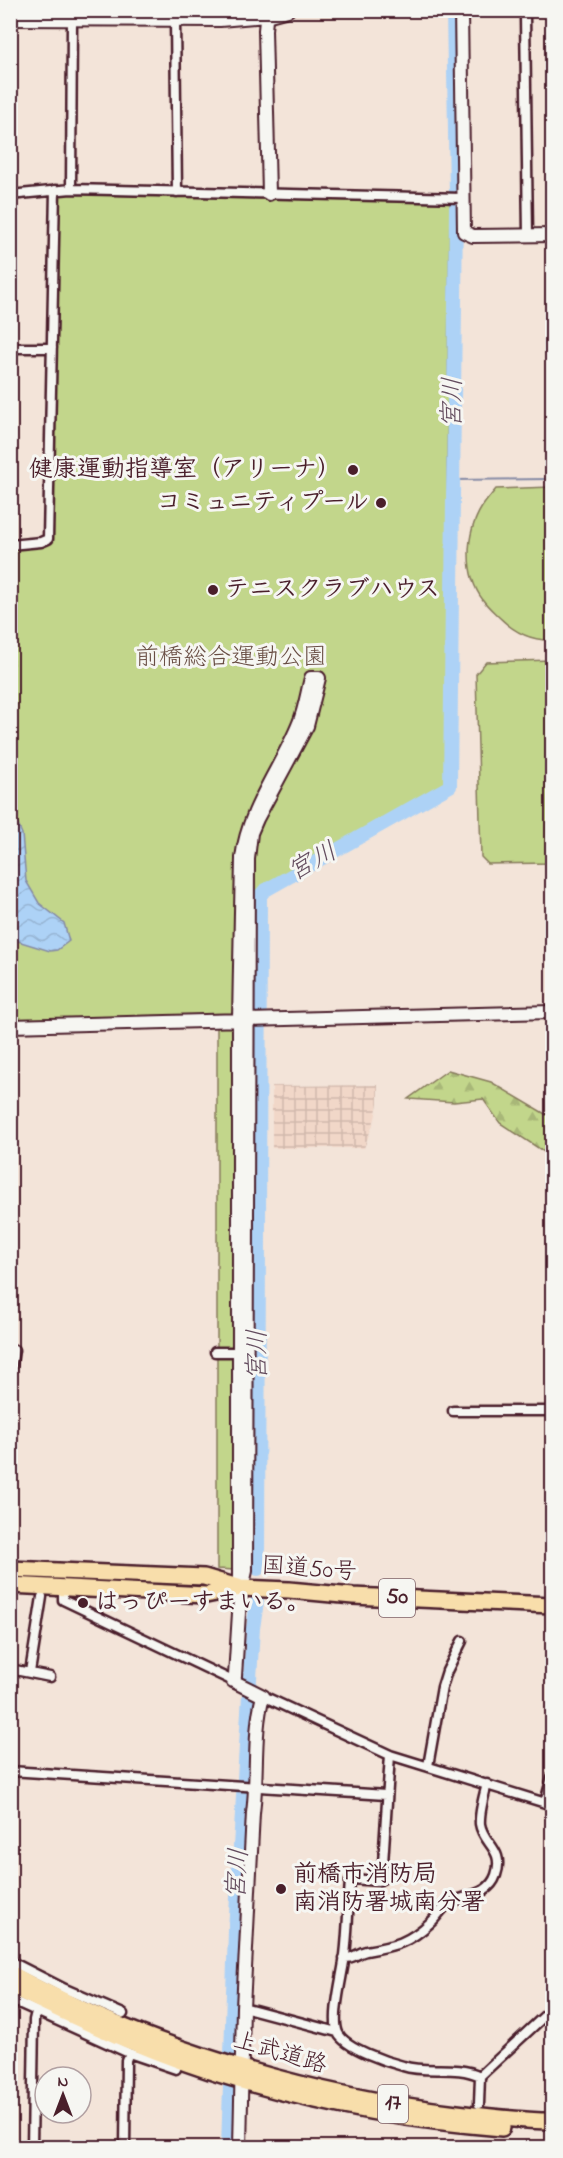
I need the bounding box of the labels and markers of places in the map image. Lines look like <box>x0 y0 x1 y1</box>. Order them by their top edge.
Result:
place label: 健康運動指導室（アリーナ） <box>29 453 341 488</box>
marker: 健康運動指導室（アリーナ） <box>346 463 360 477</box>
place label: コミュニティプール <box>157 486 369 521</box>
marker: コミュニティプール <box>374 496 388 510</box>
place label: テニスクラブハウス <box>225 573 440 608</box>
marker: テニスクラブハウス <box>206 583 220 597</box>
place label: はっぴーすまいる。 <box>95 1586 310 1621</box>
marker: はっぴーすまいる。 <box>76 1596 90 1610</box>
place label: 前橋市消防局 南消防署城南分署 <box>293 1858 485 1921</box>
marker: 前橋市消防局 南消防署城南分署 <box>274 1882 288 1896</box>

